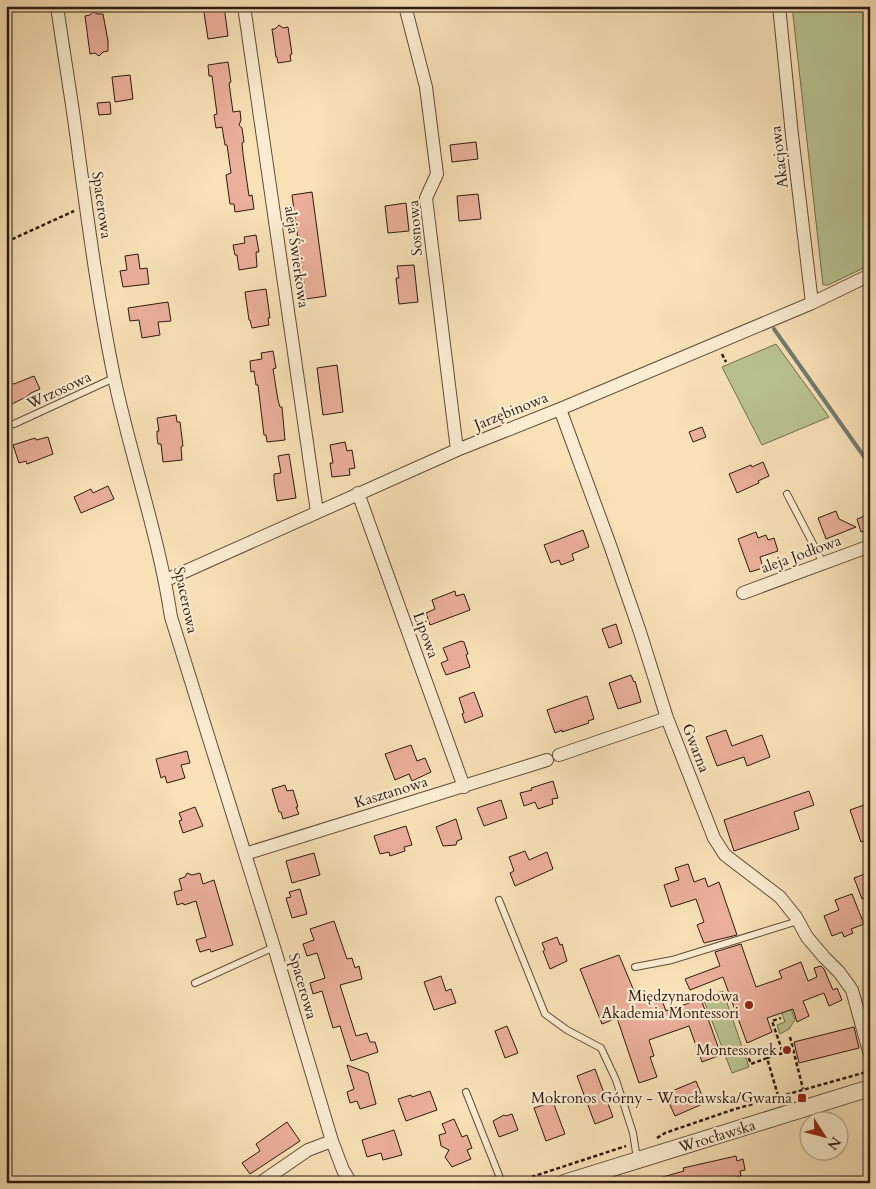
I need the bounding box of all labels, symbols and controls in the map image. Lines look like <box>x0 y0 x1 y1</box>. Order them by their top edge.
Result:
street label: Akacjowa <box>765 124 793 189</box>
street label: Spacerowa <box>87 170 117 240</box>
street label: Sosnowa <box>403 199 427 257</box>
street label: aleja Świerkowa <box>280 205 314 310</box>
street label: Wrzosowa <box>23 366 95 414</box>
street label: Jarzębinowa <box>469 387 551 436</box>
street label: aleja Jodłowa <box>758 530 844 578</box>
street label: Spacerowa <box>169 565 203 636</box>
street label: Lipowa <box>408 609 444 661</box>
street label: Gwarna <box>678 721 715 776</box>
street label: Kasztanowa <box>352 771 431 813</box>
street label: Spacerowa <box>284 951 322 1022</box>
place label: Międzynarodowa Akademia Montessori <box>601 986 740 1023</box>
marker: Międzynarodowa Akademia Montessori <box>743 999 755 1011</box>
place label: Montessorek <box>696 1040 777 1060</box>
marker: Montessorek <box>781 1044 793 1056</box>
place label: Mokronos Górny - Wrocławska/Gwarna <box>531 1088 793 1108</box>
marker: Mokronos Górny - Wrocławska/Gwarna <box>796 1092 808 1104</box>
north arrow <box>798 1112 848 1162</box>
street label: Wrocławska <box>675 1115 758 1157</box>
text: N <box>823 1133 845 1154</box>

